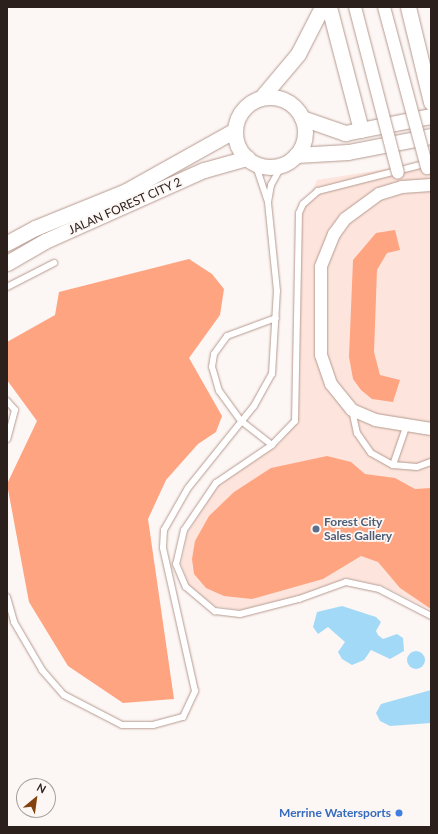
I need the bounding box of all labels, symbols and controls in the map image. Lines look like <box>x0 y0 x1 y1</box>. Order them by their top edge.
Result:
street label: JALAN FOREST CITY 2 <box>66 174 184 238</box>
place label: Forest City Sales Gallery <box>324 515 392 543</box>
marker: Forest City Sales Gallery <box>311 524 321 534</box>
north arrow <box>16 778 56 818</box>
text: N <box>35 780 48 796</box>
place label: Merrine Watersports <box>279 806 391 820</box>
marker: Merrine Watersports <box>394 808 404 818</box>

